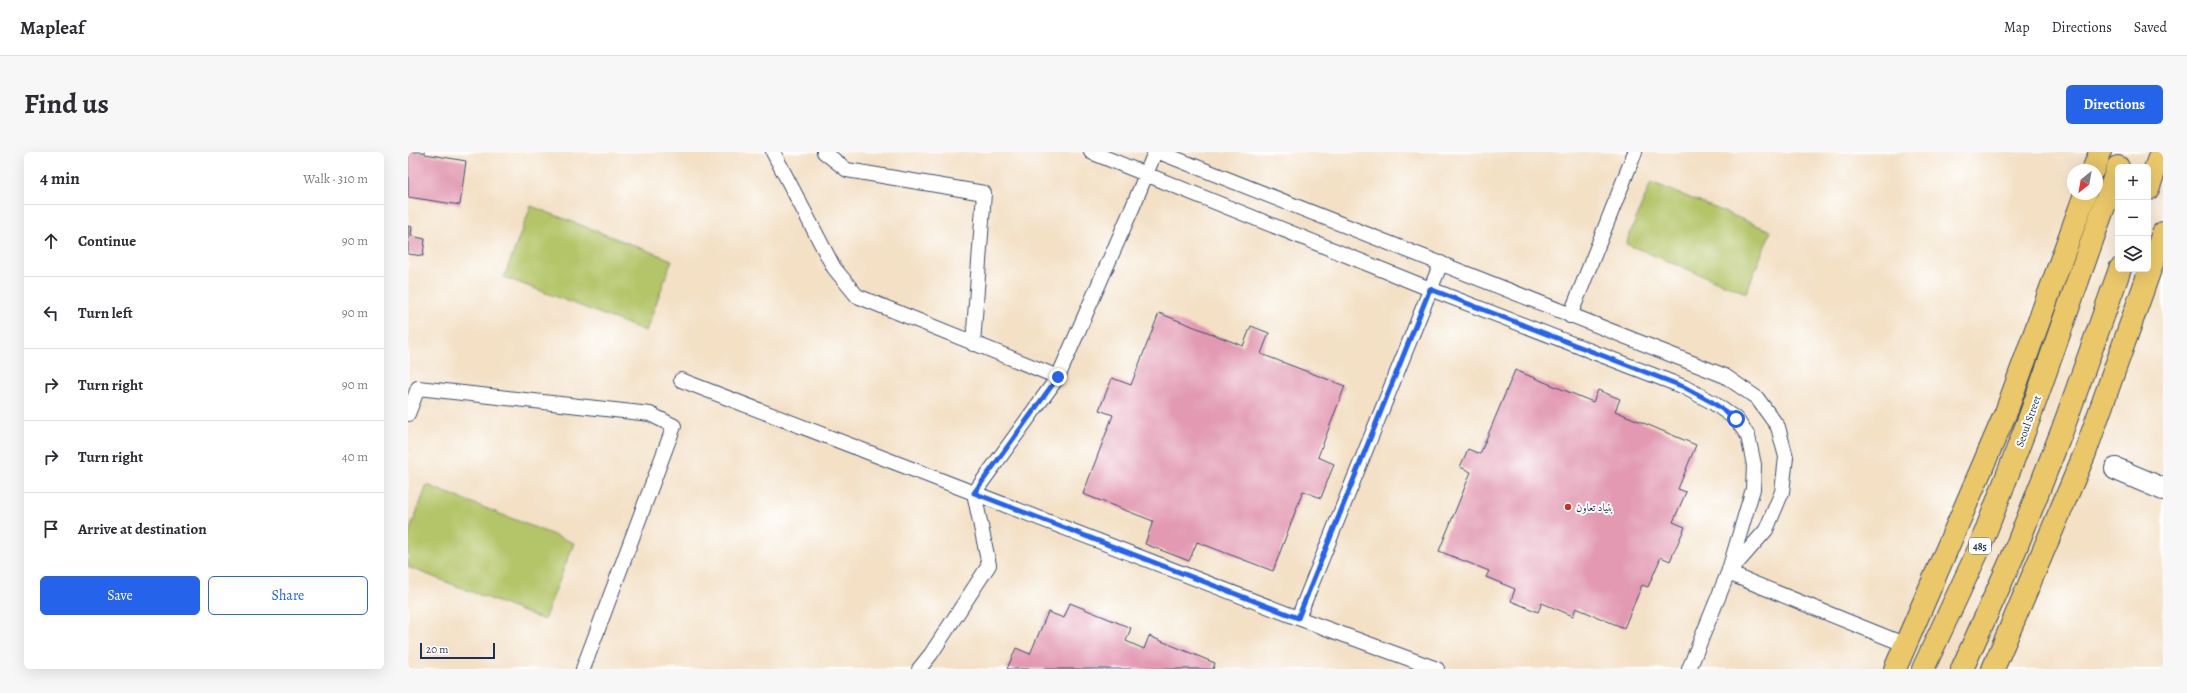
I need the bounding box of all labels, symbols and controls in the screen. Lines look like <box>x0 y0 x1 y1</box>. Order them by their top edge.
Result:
text: Mapleaf <box>20 15 85 41</box>
text: Map <box>2004 18 2030 37</box>
text: Directions <box>2052 18 2112 37</box>
text: Saved <box>2134 18 2167 37</box>
text: Find us <box>24 85 109 123</box>
button: Directions <box>2066 85 2163 124</box>
north arrow <box>2067 164 2103 200</box>
map controls <box>2115 164 2151 272</box>
button: + <box>2115 164 2151 200</box>
text: 4 min <box>40 167 80 190</box>
text: Walk · 310 m <box>303 170 368 187</box>
button: − <box>2115 200 2151 236</box>
icon: ahead <box>40 230 62 252</box>
text: Continue <box>78 231 136 251</box>
text: 90 m <box>342 232 368 249</box>
button: layers <box>2115 236 2151 272</box>
icon: left <box>40 302 62 324</box>
text: Turn left <box>78 303 133 323</box>
text: 90 m <box>342 304 368 321</box>
route end <box>1049 368 1067 386</box>
icon: right <box>40 374 62 396</box>
text: Turn right <box>78 375 143 395</box>
text: 90 m <box>342 376 368 393</box>
street label: Seoul Street <box>2012 393 2045 449</box>
route start <box>1727 410 1745 428</box>
icon: right <box>40 446 62 468</box>
text: Turn right <box>78 447 143 467</box>
text: 40 m <box>342 448 368 465</box>
place label: بنیاد تعاون <box>1576 500 1613 515</box>
marker: بنیاد تعاون <box>1563 502 1573 512</box>
icon: arrive <box>40 518 62 540</box>
text: Arrive at destination <box>78 519 207 539</box>
road number: 485 <box>1969 538 1991 554</box>
button: Save <box>40 576 200 615</box>
button: Share <box>208 576 368 615</box>
scale bar <box>420 641 495 660</box>
text: 20 m <box>426 642 448 657</box>

